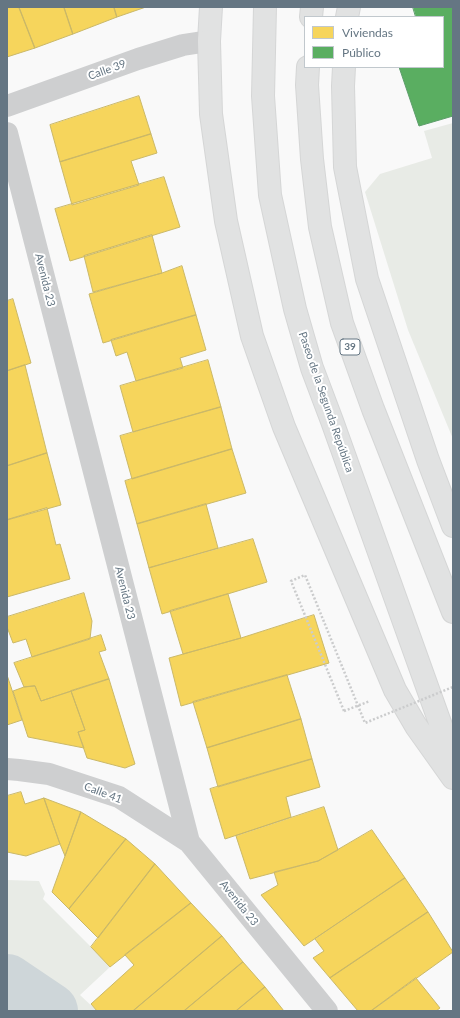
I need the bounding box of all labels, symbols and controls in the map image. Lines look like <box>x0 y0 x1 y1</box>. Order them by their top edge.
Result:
legend <box>304 16 444 68</box>
text: Viviendas <box>342 25 393 40</box>
text: Público <box>342 45 381 60</box>
street label: Calle 39 <box>86 57 128 83</box>
street label: Avenida 23 <box>32 252 58 308</box>
street label: Paseo de la Segunda República <box>296 330 356 474</box>
road number: 39 <box>340 339 360 355</box>
street label: Avenida 23 <box>112 565 138 621</box>
street label: Calle 41 <box>82 780 124 806</box>
street label: Avenida 23 <box>217 878 261 928</box>

